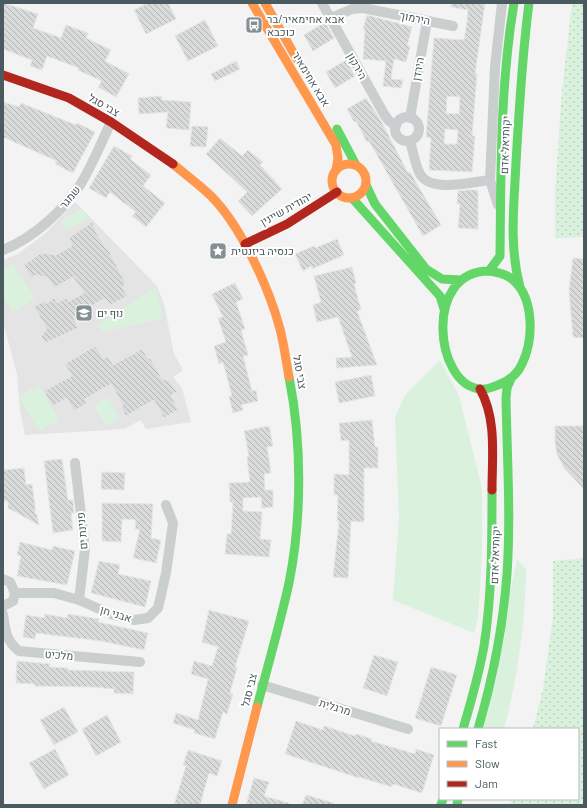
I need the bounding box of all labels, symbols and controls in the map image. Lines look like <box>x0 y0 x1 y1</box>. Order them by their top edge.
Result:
street label: הירמוך <box>399 8 431 27</box>
place label: אבא אחימאיר/בר כוכבא <box>267 12 345 38</box>
bus stop icon: אבא אחימאיר/בר כוכבא <box>244 15 264 35</box>
street label: אבא אחימאיר <box>290 49 333 109</box>
street label: הירקון <box>345 50 370 81</box>
street label: הירדן <box>409 56 426 82</box>
street label: צבי סגל <box>86 90 122 119</box>
street label: יקותיאל אדם <box>497 116 512 174</box>
street label: שמגר <box>57 183 83 211</box>
street label: יהודית שיינין <box>258 189 314 228</box>
place icon: כנסיה ביזנטית <box>208 241 228 261</box>
place label: כנסיה ביזנטית <box>231 244 294 257</box>
school or university icon: נוף ים <box>74 303 94 323</box>
place label: נוף ים <box>97 306 123 319</box>
street label: צבי סגל <box>291 354 310 390</box>
street label: פנינת ים <box>73 512 90 550</box>
street label: יקותיאל אדם <box>487 526 502 584</box>
street label: אבני חן <box>99 603 133 624</box>
street label: מלכיט <box>44 647 74 662</box>
street label: צבי סגל <box>238 672 259 708</box>
street label: מרגלית <box>318 696 353 717</box>
legend <box>439 728 579 800</box>
text: Fast <box>475 736 498 750</box>
text: Slow <box>475 756 500 770</box>
text: Jam <box>475 776 498 790</box>

